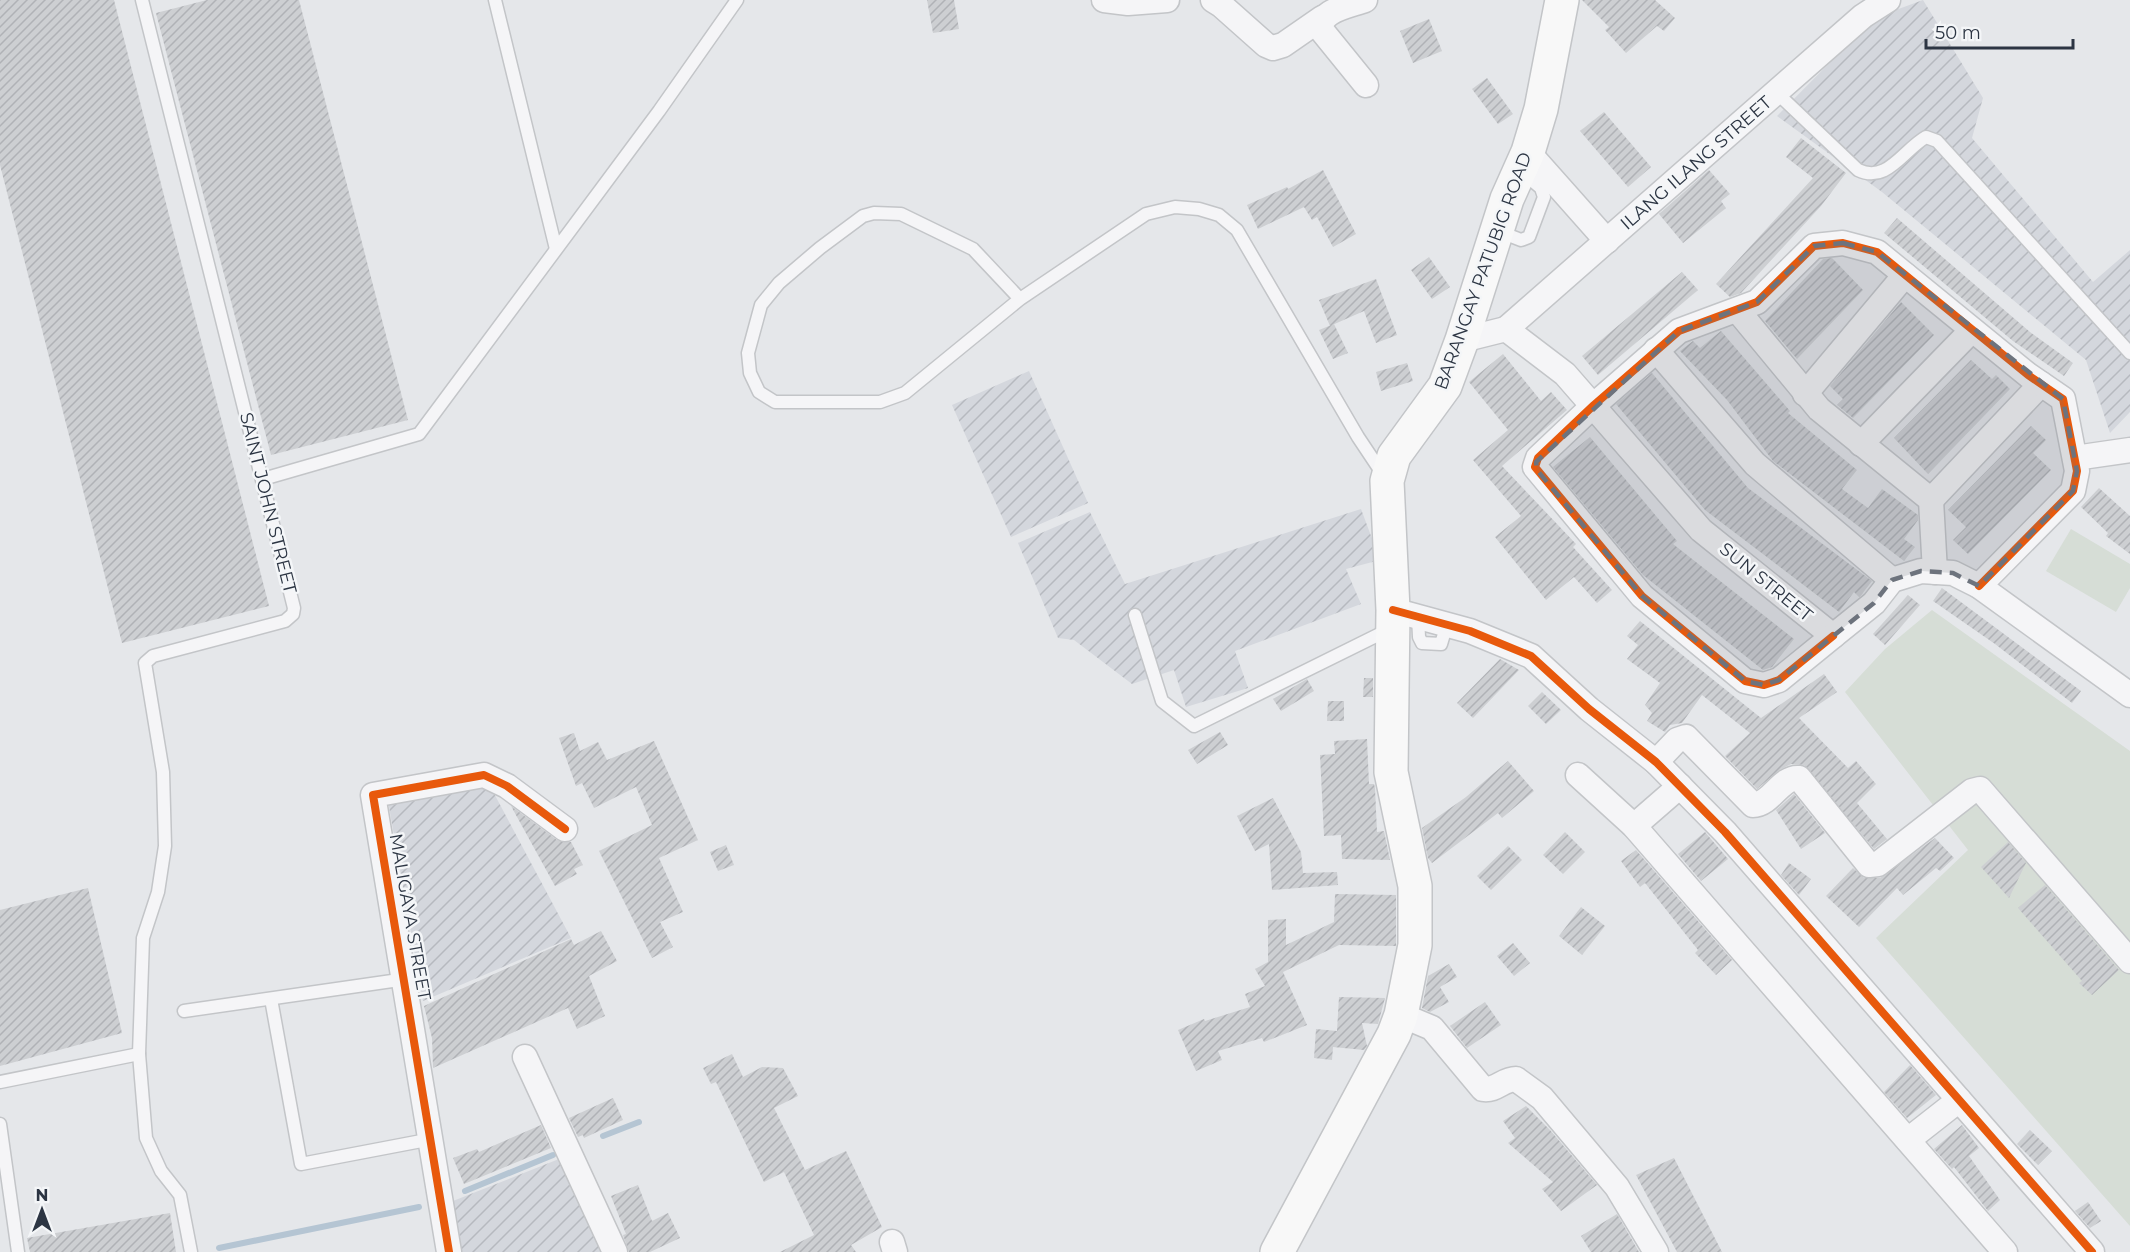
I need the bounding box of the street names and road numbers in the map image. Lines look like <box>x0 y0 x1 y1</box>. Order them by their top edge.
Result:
street label: ILANG ILANG STREET <box>1616 91 1777 235</box>
street label: BARANGAY PATUBIG ROAD <box>1430 149 1536 393</box>
street label: SAINT JOHN STREET <box>235 410 301 596</box>
street label: SUN STREET <box>1715 538 1817 627</box>
street label: MALIGAYA STREET <box>384 832 436 1003</box>

